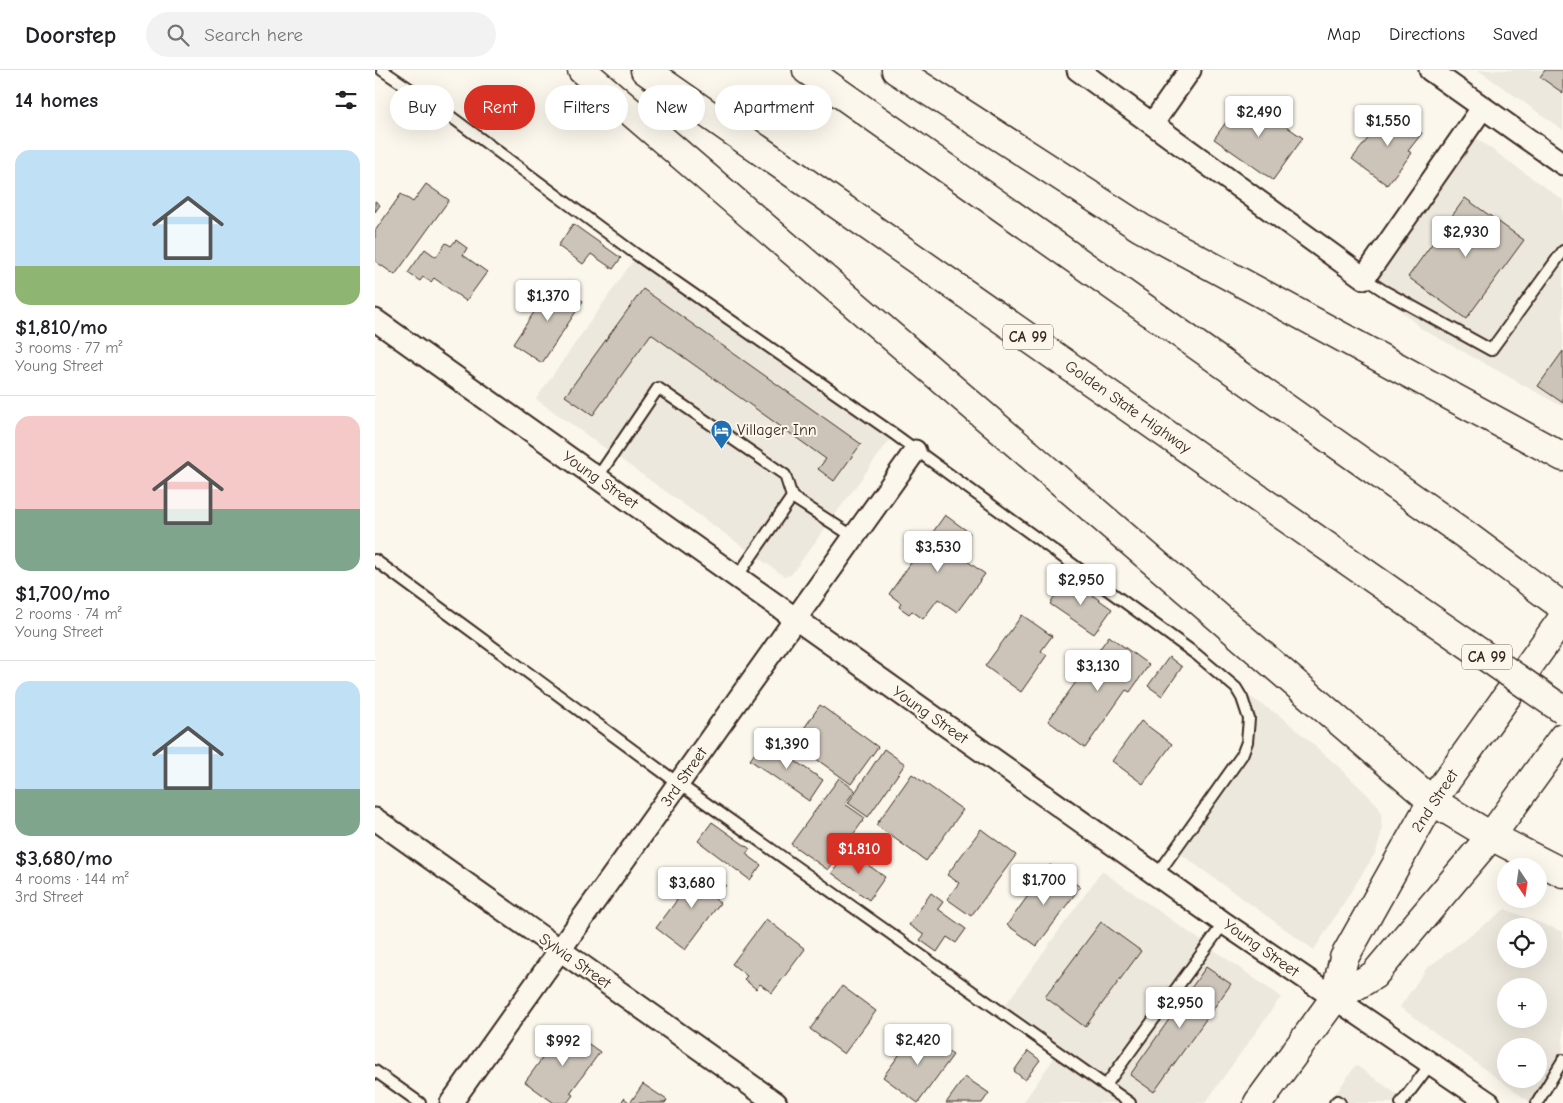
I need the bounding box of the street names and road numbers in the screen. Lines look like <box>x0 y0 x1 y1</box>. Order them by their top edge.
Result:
road number: CA 99 <box>1003 324 1053 350</box>
street label: Golden State Highway <box>1062 357 1195 458</box>
street label: Young Street <box>559 447 642 513</box>
road number: CA 99 <box>1462 644 1512 670</box>
street label: Young Street <box>889 682 972 748</box>
street label: 3rd Street <box>657 744 711 810</box>
street label: 2nd Street <box>1408 766 1462 836</box>
street label: Young Street <box>1220 915 1303 981</box>
street label: Sylvia Street <box>536 930 615 993</box>

